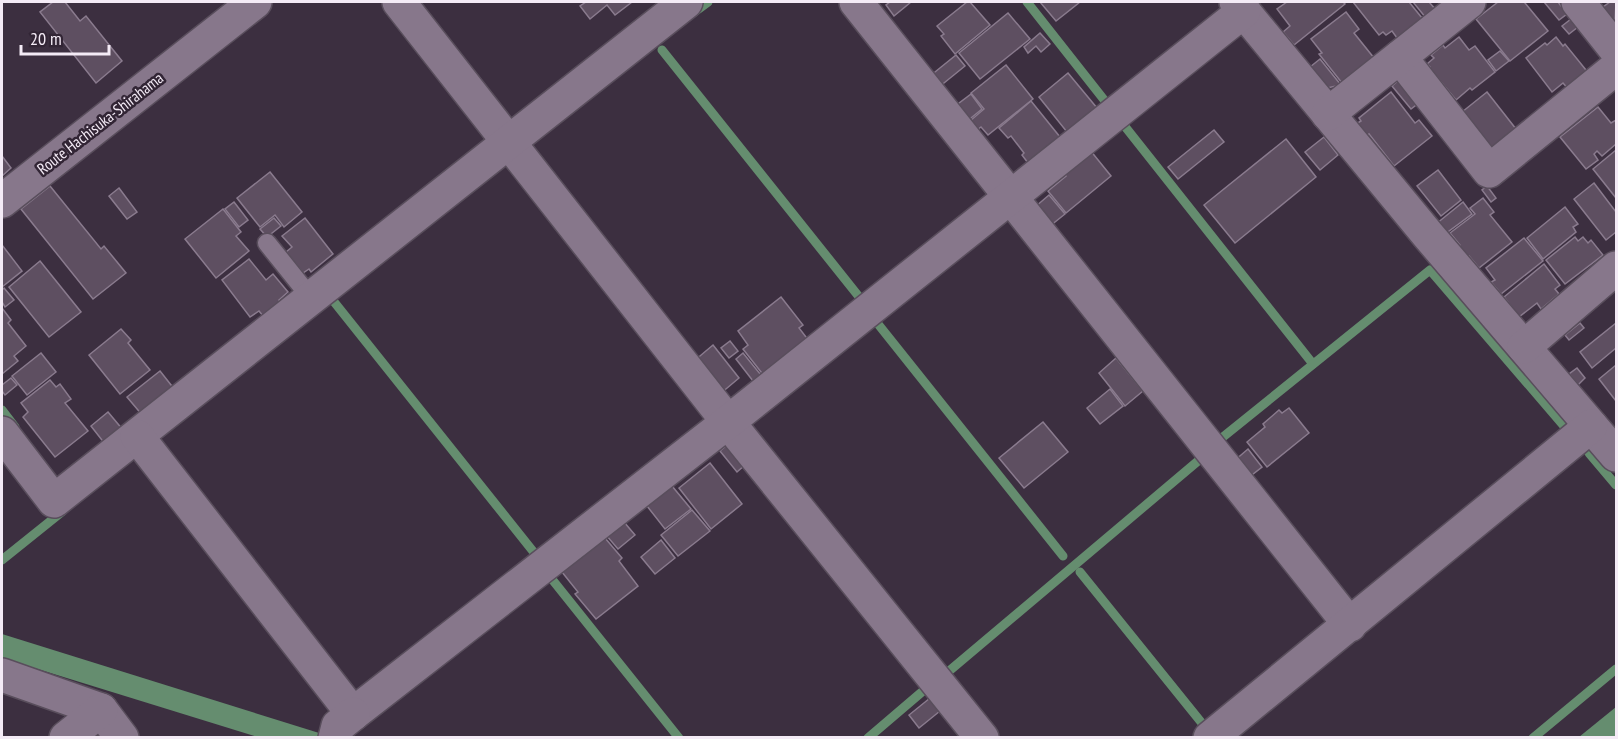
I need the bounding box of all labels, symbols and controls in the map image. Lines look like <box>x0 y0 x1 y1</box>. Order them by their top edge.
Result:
scale bar <box>21 18 110 56</box>
text: 20 m <box>30 27 62 50</box>
street label: Route Hachisuka-Shirahama <box>33 68 167 178</box>

